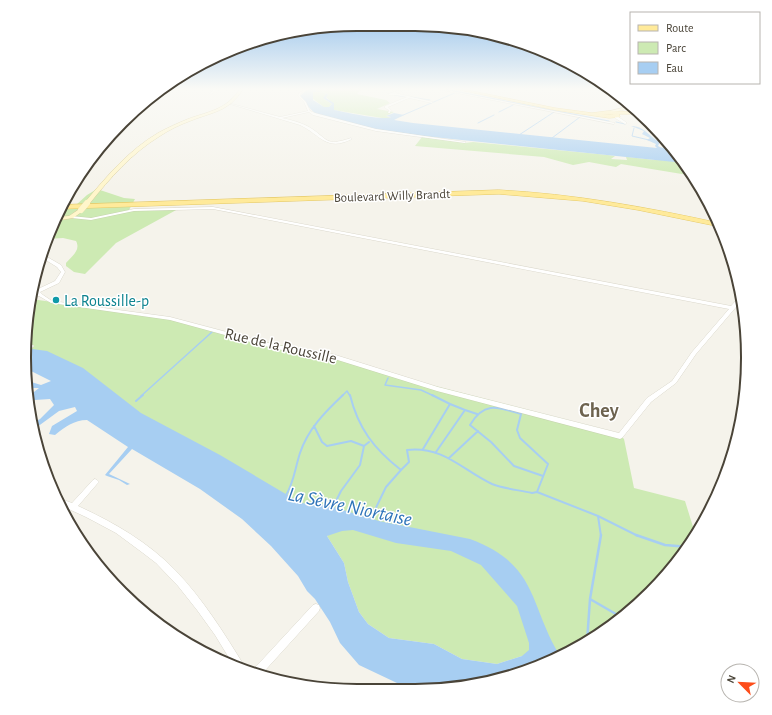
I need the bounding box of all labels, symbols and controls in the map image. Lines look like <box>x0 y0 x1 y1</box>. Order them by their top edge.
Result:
legend <box>630 12 760 84</box>
text: Route <box>666 22 693 34</box>
text: Parc <box>666 42 686 54</box>
text: Eau <box>666 62 683 74</box>
street label: Boulevard Willy Brandt <box>334 188 451 205</box>
place label: La Roussille-p <box>64 293 149 309</box>
marker: La Roussille-p <box>51 295 61 305</box>
street label: Rue de la Roussille <box>223 325 338 367</box>
district label: Chey <box>579 401 619 421</box>
water label: La Sèvre Niortaise <box>286 484 414 530</box>
north arrow <box>720 663 760 703</box>
text: N <box>725 673 738 685</box>

